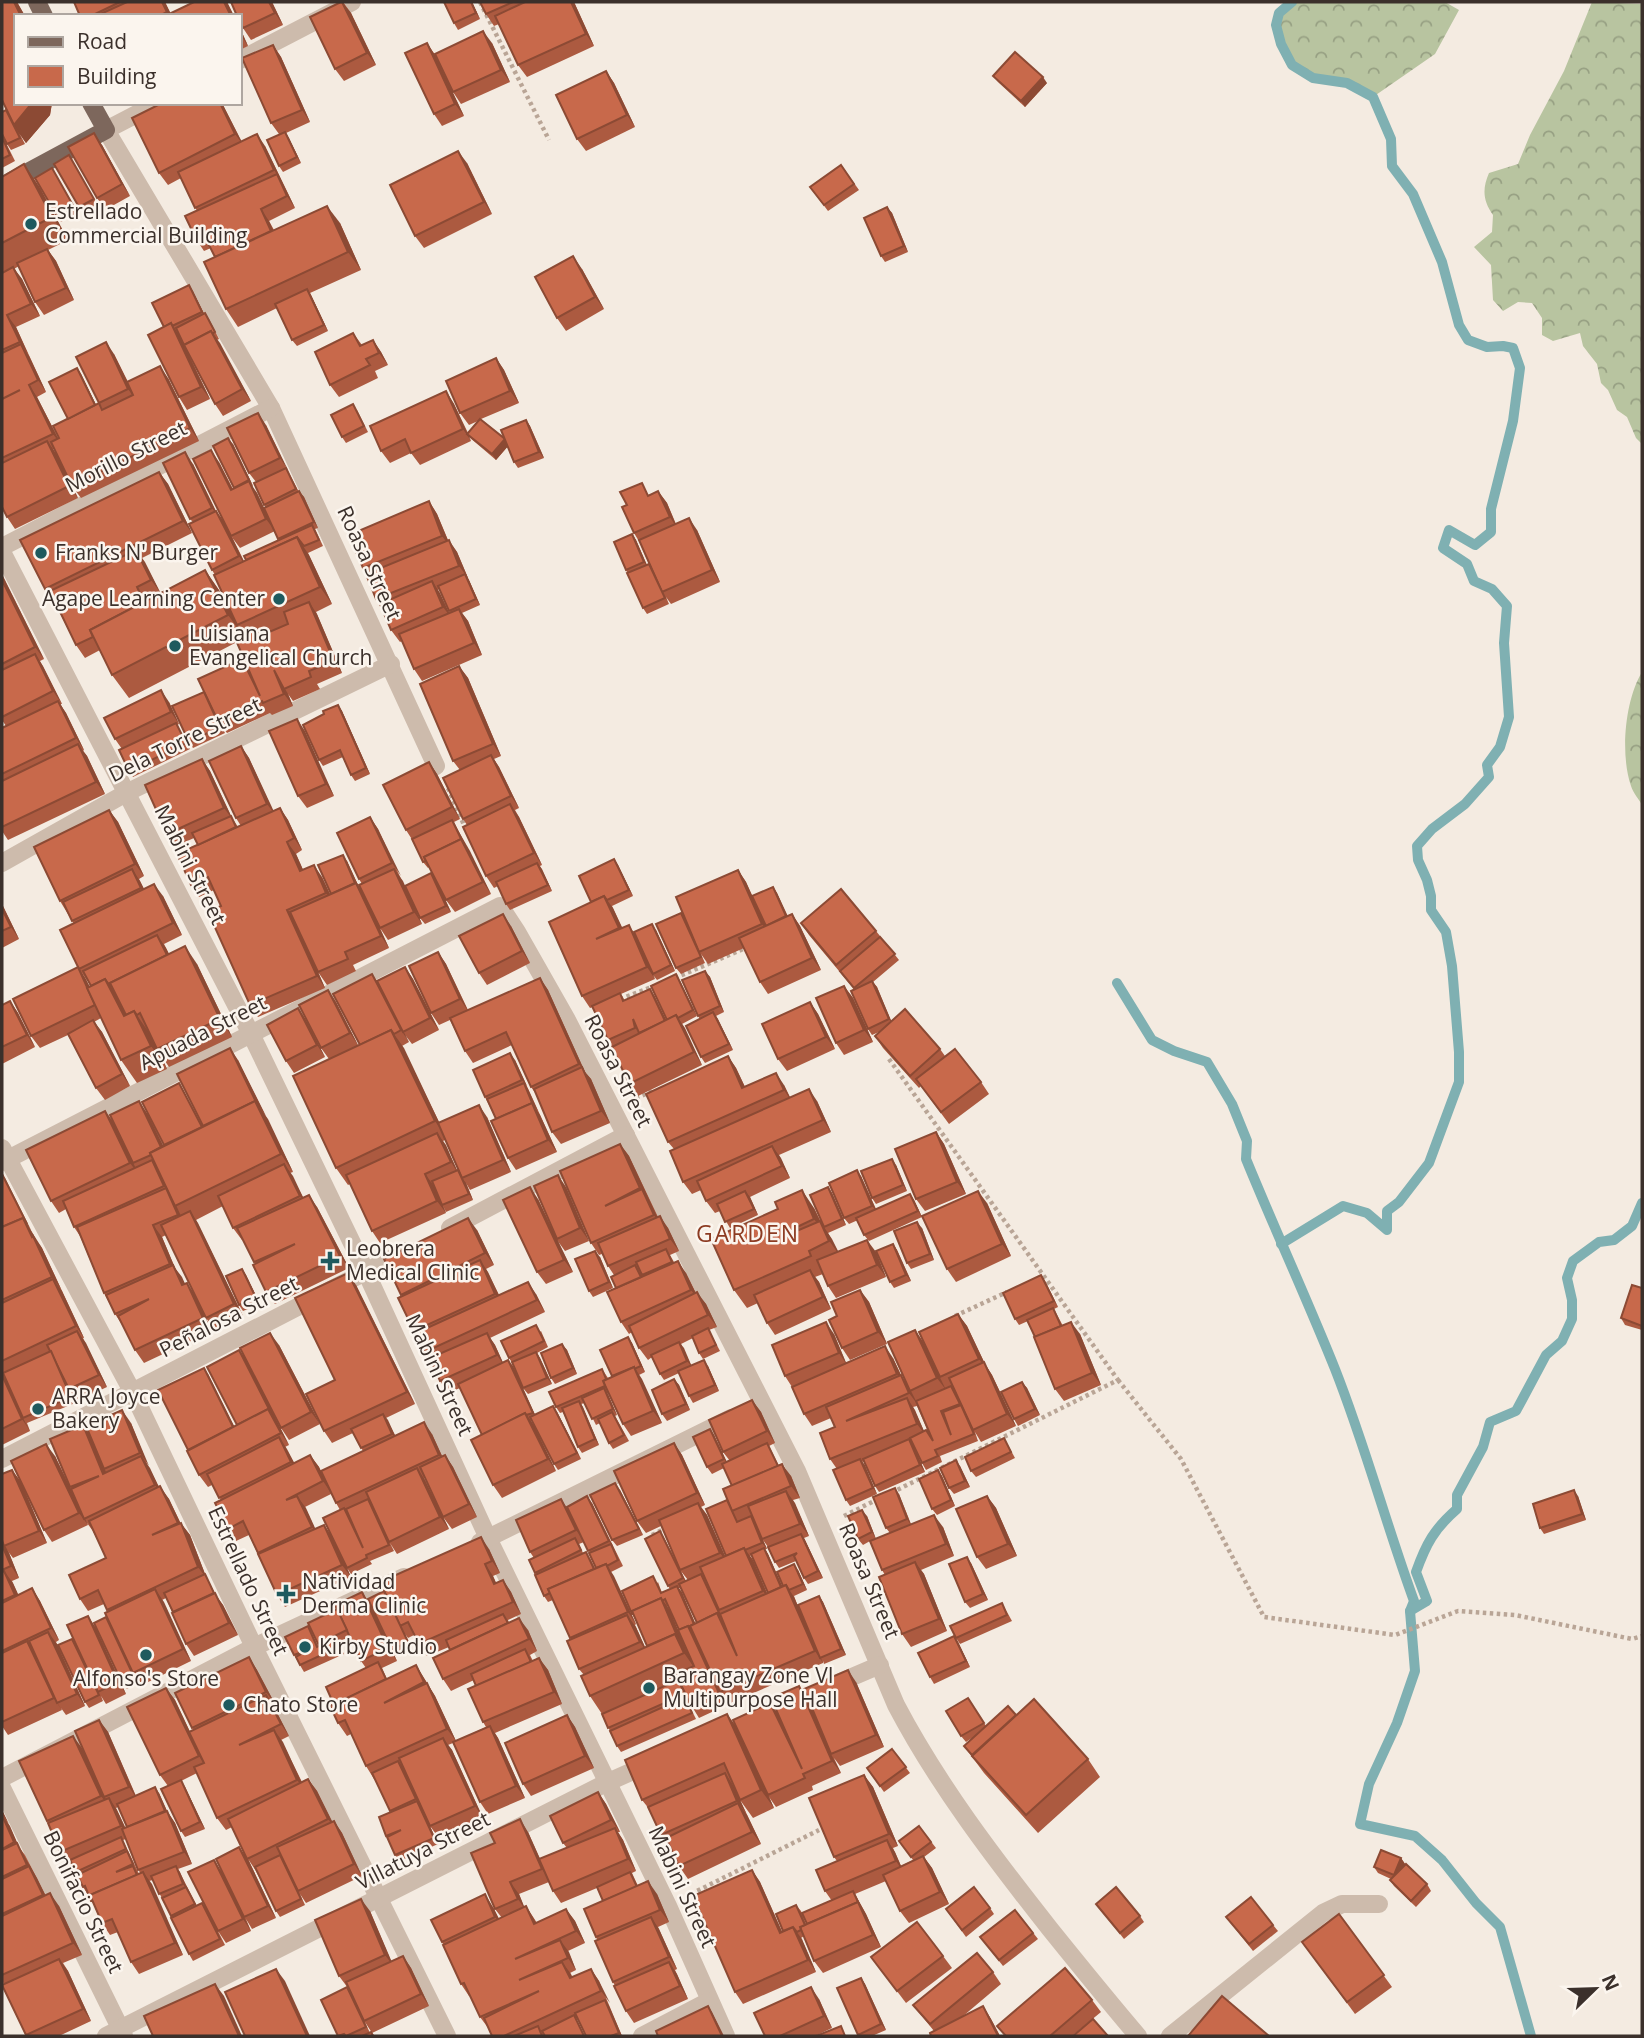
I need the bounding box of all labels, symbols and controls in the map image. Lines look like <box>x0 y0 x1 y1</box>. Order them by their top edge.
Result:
legend <box>14 14 242 105</box>
text: Road <box>77 27 127 55</box>
text: Building <box>77 62 156 90</box>
place label: Estrellado Commercial Building <box>45 197 247 249</box>
marker: Estrellado Commercial Building <box>23 216 39 232</box>
street label: Morillo Street <box>60 414 191 499</box>
street label: Roasa Street <box>331 501 409 624</box>
place label: Franks N' Burger <box>55 538 219 566</box>
marker: Franks N' Burger <box>33 545 49 561</box>
place label: Agape Learning Center <box>42 584 265 612</box>
marker: Agape Learning Center <box>271 591 287 607</box>
place label: Luisiana Evangelical Church <box>189 619 373 671</box>
marker: Luisiana Evangelical Church <box>167 638 183 654</box>
street label: Dela Torre Street <box>104 690 266 788</box>
street label: Mabini Street <box>149 800 233 929</box>
street label: Apuada Street <box>134 988 271 1076</box>
street label: Roasa Street <box>578 1009 659 1132</box>
district label: GARDEN <box>696 1217 800 1249</box>
place label: Leobrera Medical Clinic <box>346 1234 479 1286</box>
marker: Leobrera Medical Clinic <box>320 1251 340 1271</box>
street label: Peñalosa Street <box>154 1269 303 1363</box>
street label: Mabini Street <box>400 1309 480 1440</box>
place label: ARRA Joyce Bakery <box>52 1382 161 1434</box>
marker: ARRA Joyce Bakery <box>30 1401 46 1417</box>
street label: Estrellado Street <box>202 1502 296 1660</box>
street label: Roasa Street <box>833 1519 907 1643</box>
place label: Natividad Derma Clinic <box>302 1567 426 1619</box>
marker: Natividad Derma Clinic <box>276 1584 296 1604</box>
place label: Kirby Studio <box>319 1632 437 1660</box>
marker: Kirby Studio <box>297 1639 313 1655</box>
marker: Alfonso's Store <box>138 1647 154 1663</box>
place label: Barangay Zone VI Multipurpose Hall <box>663 1661 838 1713</box>
place label: Alfonso's Store <box>73 1664 219 1692</box>
marker: Barangay Zone VI Multipurpose Hall <box>641 1680 657 1696</box>
place label: Chato Store <box>243 1690 358 1718</box>
marker: Chato Store <box>221 1697 237 1713</box>
street label: Villatuya Street <box>351 1804 494 1896</box>
street label: Mabini Street <box>643 1821 723 1952</box>
street label: Bonifacio Street <box>37 1826 131 1977</box>
north arrow <box>1560 1954 1630 2024</box>
text: N <box>1596 1970 1626 1995</box>

